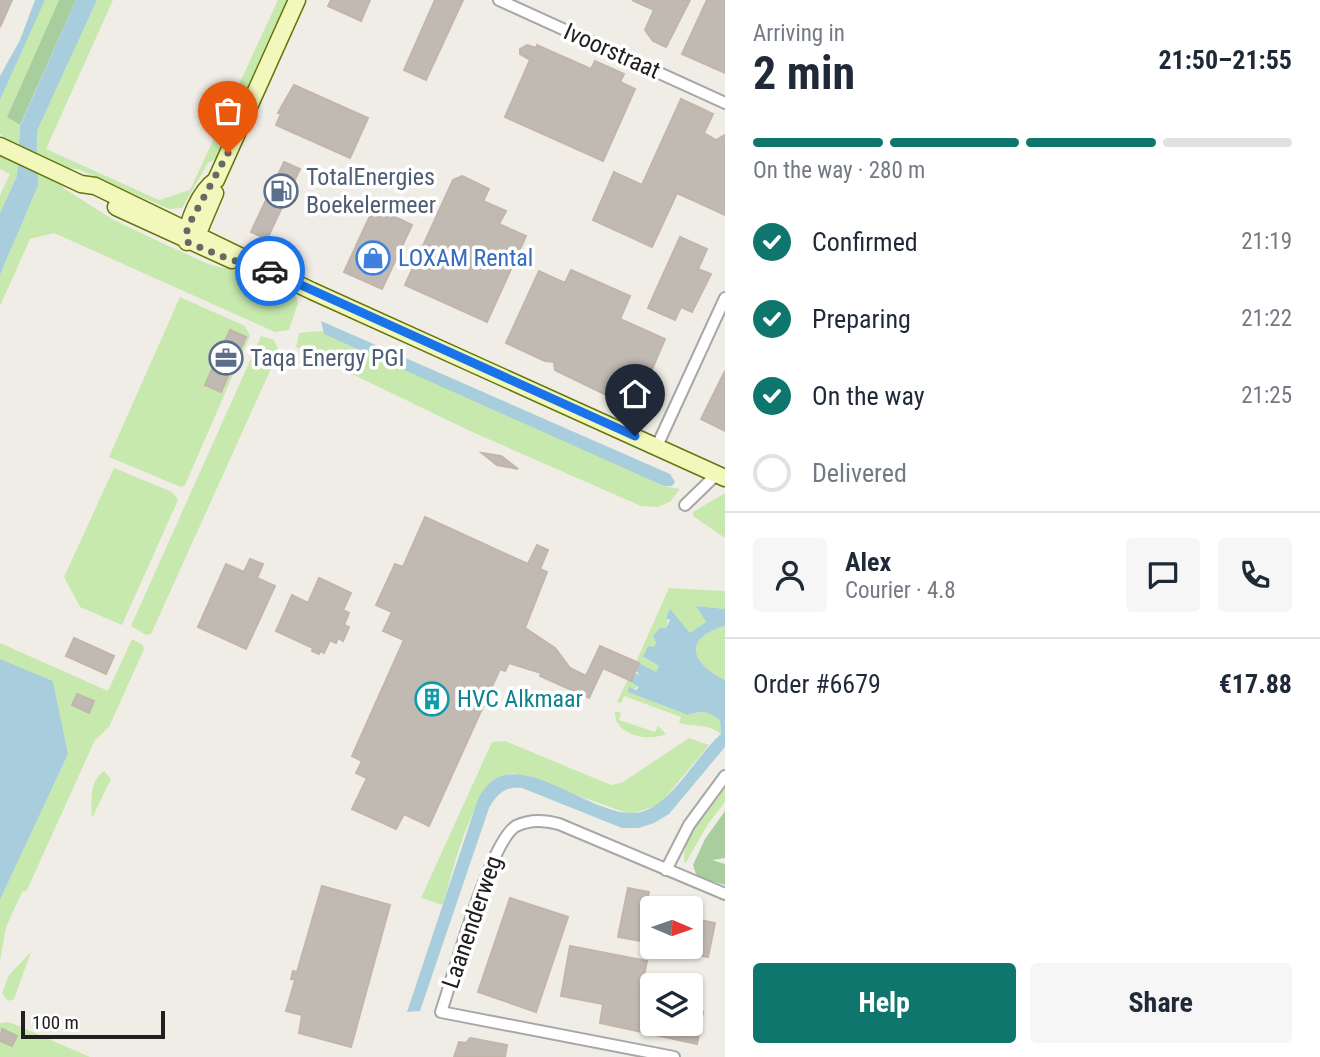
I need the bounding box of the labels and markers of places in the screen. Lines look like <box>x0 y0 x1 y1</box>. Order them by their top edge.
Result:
pin <box>198 81 258 153</box>
place label: TotalEnergies Boekelermeer <box>306 163 436 219</box>
fuel station icon: TotalEnergies Boekelermeer <box>262 172 300 210</box>
shop icon: LOXAM Rental <box>354 239 392 277</box>
place label: LOXAM Rental <box>398 244 533 272</box>
office icon: Taqa Energy PGI <box>207 339 245 377</box>
place label: Taqa Energy PGI <box>250 344 404 372</box>
pin <box>605 364 665 436</box>
building icon: HVC Alkmaar <box>413 680 451 718</box>
place label: HVC Alkmaar <box>457 685 583 713</box>

